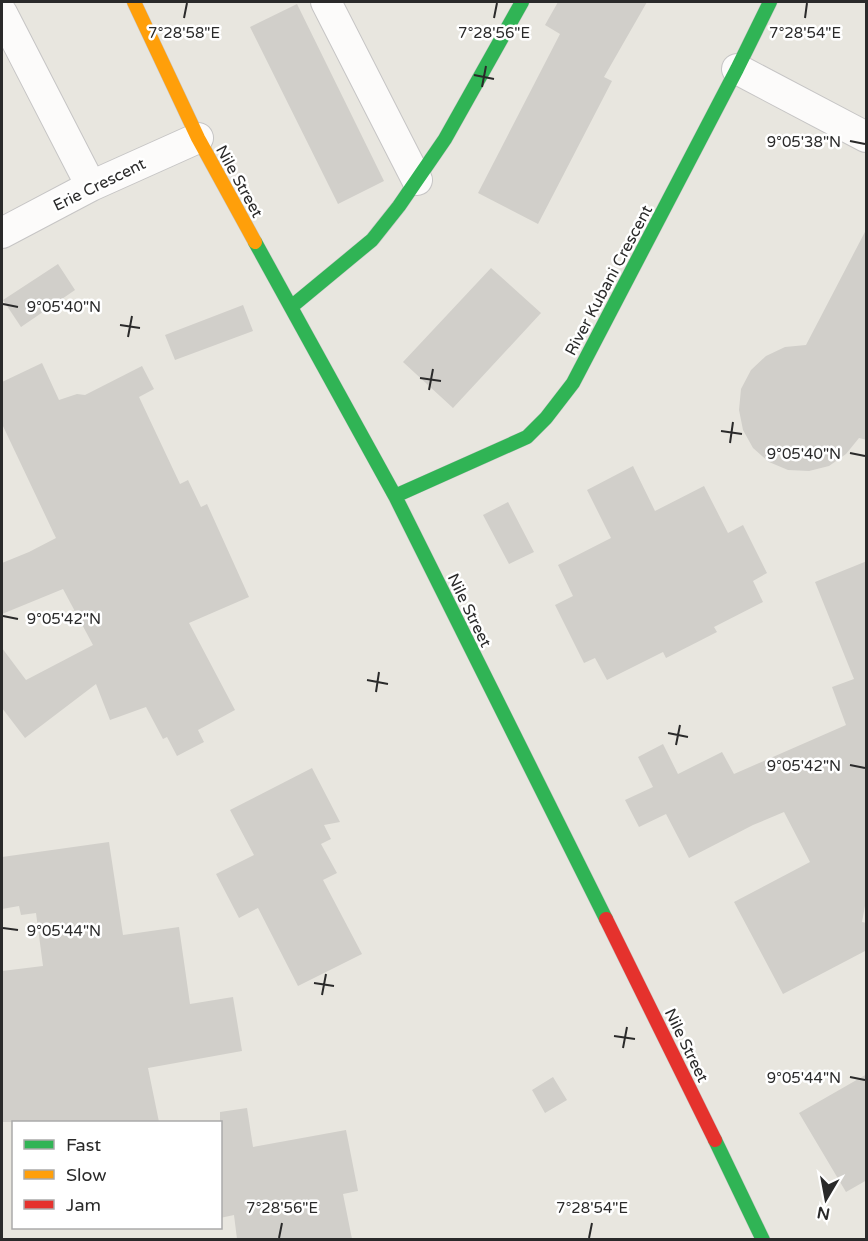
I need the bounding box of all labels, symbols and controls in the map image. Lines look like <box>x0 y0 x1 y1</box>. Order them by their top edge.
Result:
text: 7°28'58"E <box>148 24 220 42</box>
text: 7°28'56"E <box>458 24 530 42</box>
text: 7°28'54"E <box>769 24 841 42</box>
text: 9°05'38"N <box>767 133 841 151</box>
street label: Nile Street <box>211 142 267 221</box>
street label: Erie Crescent <box>50 154 149 216</box>
street label: River Kubani Crescent <box>561 202 657 359</box>
text: 9°05'40"N <box>27 298 101 316</box>
text: 9°05'40"N <box>767 445 841 463</box>
street label: Nile Street <box>443 570 496 651</box>
text: 9°05'42"N <box>27 610 101 628</box>
text: 9°05'42"N <box>767 757 841 775</box>
text: 9°05'44"N <box>27 922 101 940</box>
street label: Nile Street <box>660 1005 713 1086</box>
text: 9°05'44"N <box>767 1069 841 1087</box>
legend <box>12 1121 222 1229</box>
text: Fast <box>66 1134 101 1156</box>
text: Slow <box>66 1164 107 1186</box>
north arrow <box>796 1169 856 1229</box>
text: Jam <box>66 1194 101 1216</box>
text: 7°28'56"E <box>246 1199 318 1217</box>
text: 7°28'54"E <box>556 1199 628 1217</box>
text: N <box>816 1202 832 1224</box>

